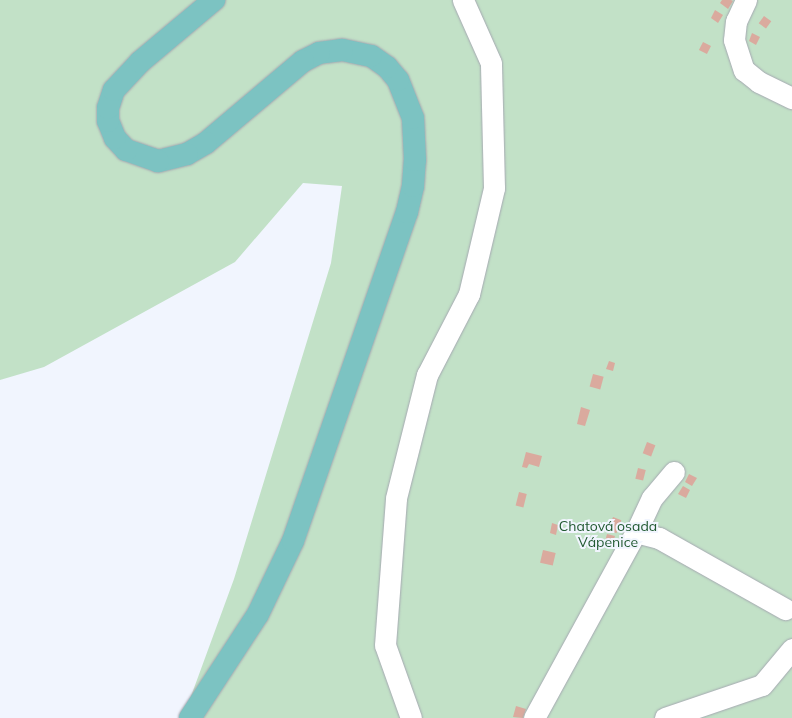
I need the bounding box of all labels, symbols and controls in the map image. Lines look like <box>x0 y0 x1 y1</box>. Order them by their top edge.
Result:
park label: Chatová osada Vápenice <box>559 518 657 550</box>

